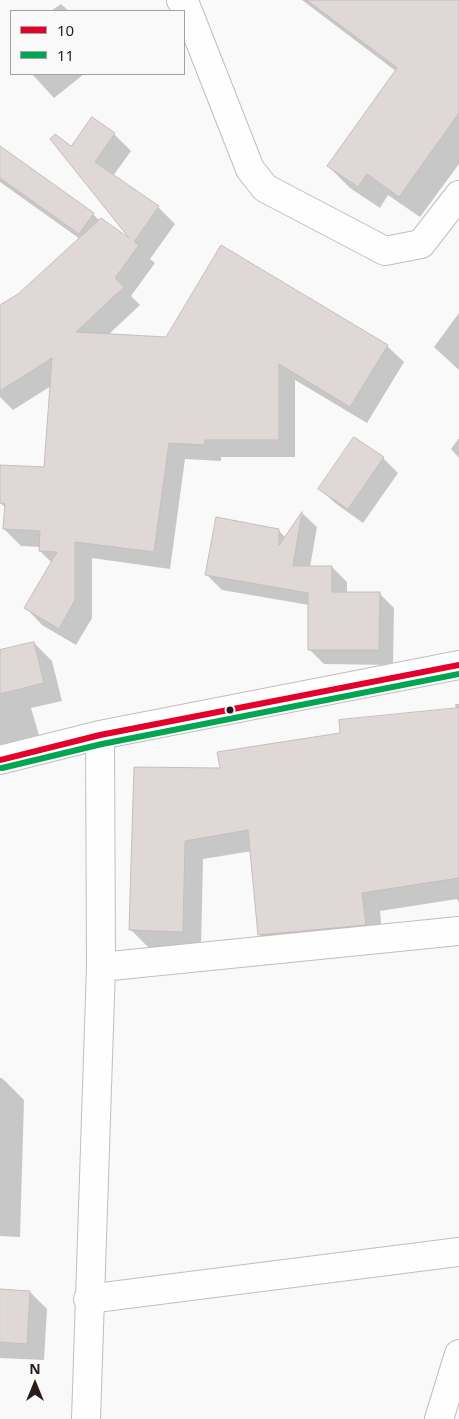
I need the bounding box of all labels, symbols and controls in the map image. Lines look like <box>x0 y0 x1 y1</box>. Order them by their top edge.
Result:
legend <box>10 10 185 75</box>
text: 10 <box>57 20 74 40</box>
text: 11 <box>57 45 74 65</box>
unlabelled marker <box>225 705 235 715</box>
north arrow <box>10 1359 60 1409</box>
text: N <box>29 1359 41 1378</box>

